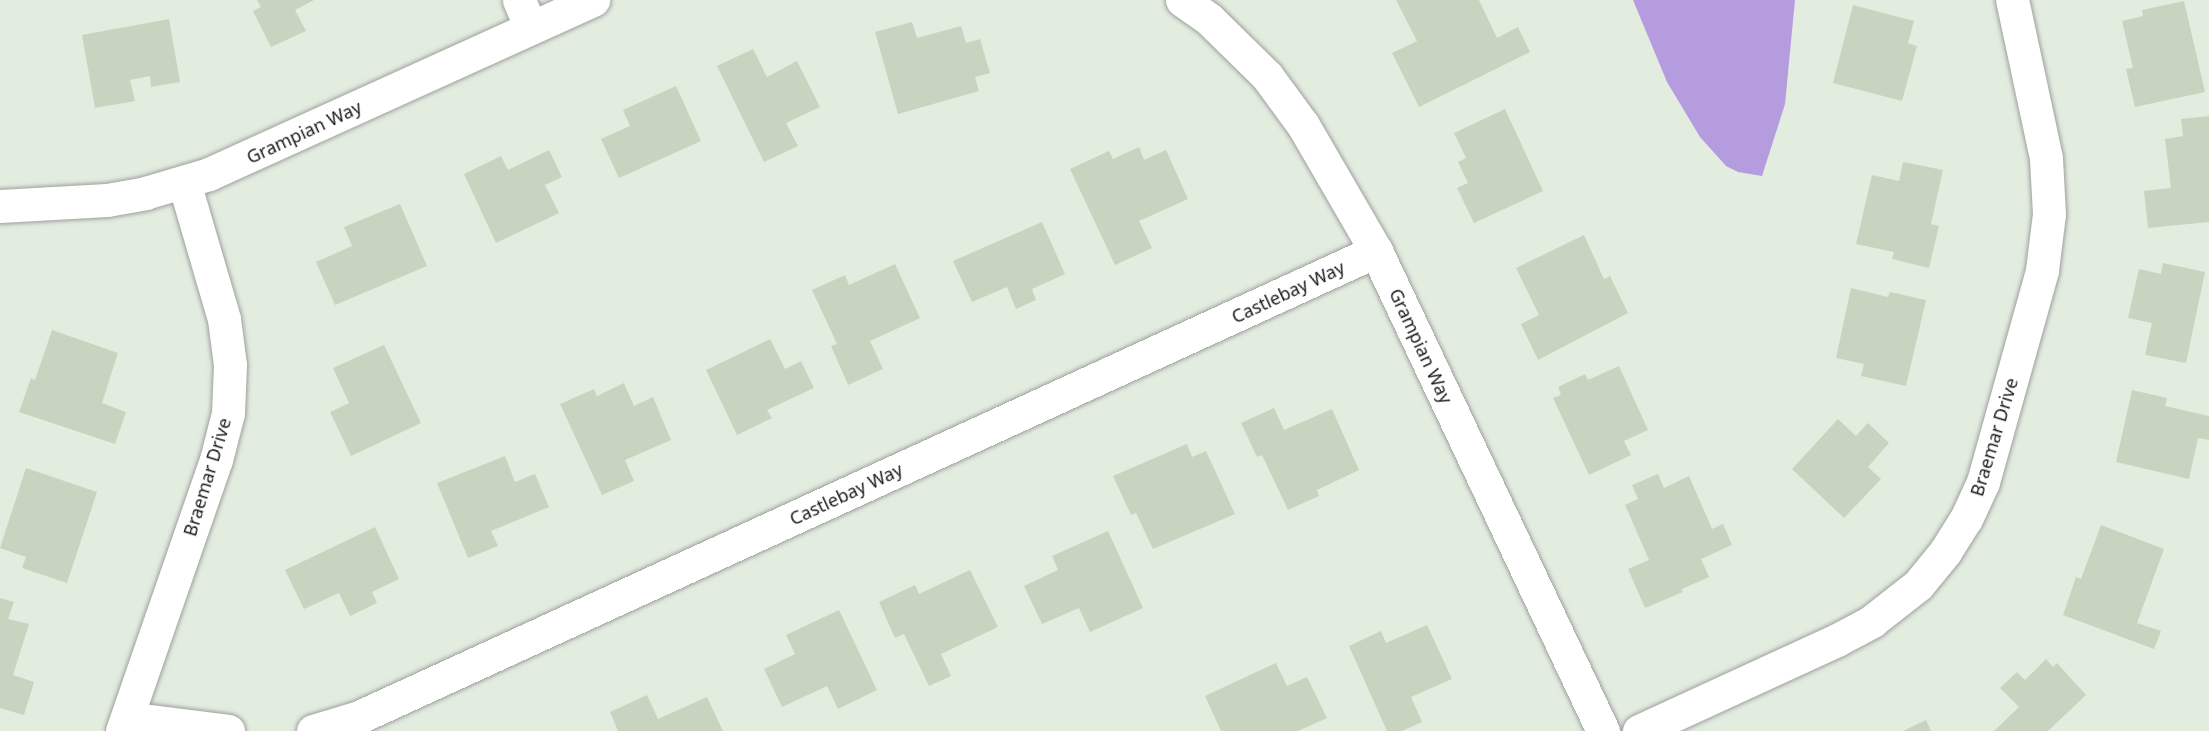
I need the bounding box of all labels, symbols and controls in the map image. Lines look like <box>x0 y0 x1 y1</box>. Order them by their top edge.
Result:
street label: Grampian Way <box>243 96 365 168</box>
street label: Castlebay Way <box>1228 256 1348 328</box>
street label: Grampian Way <box>1385 285 1457 407</box>
street label: Braemar Drive <box>1966 375 2022 499</box>
street label: Braemar Drive <box>179 415 235 539</box>
street label: Castlebay Way <box>786 458 906 530</box>

